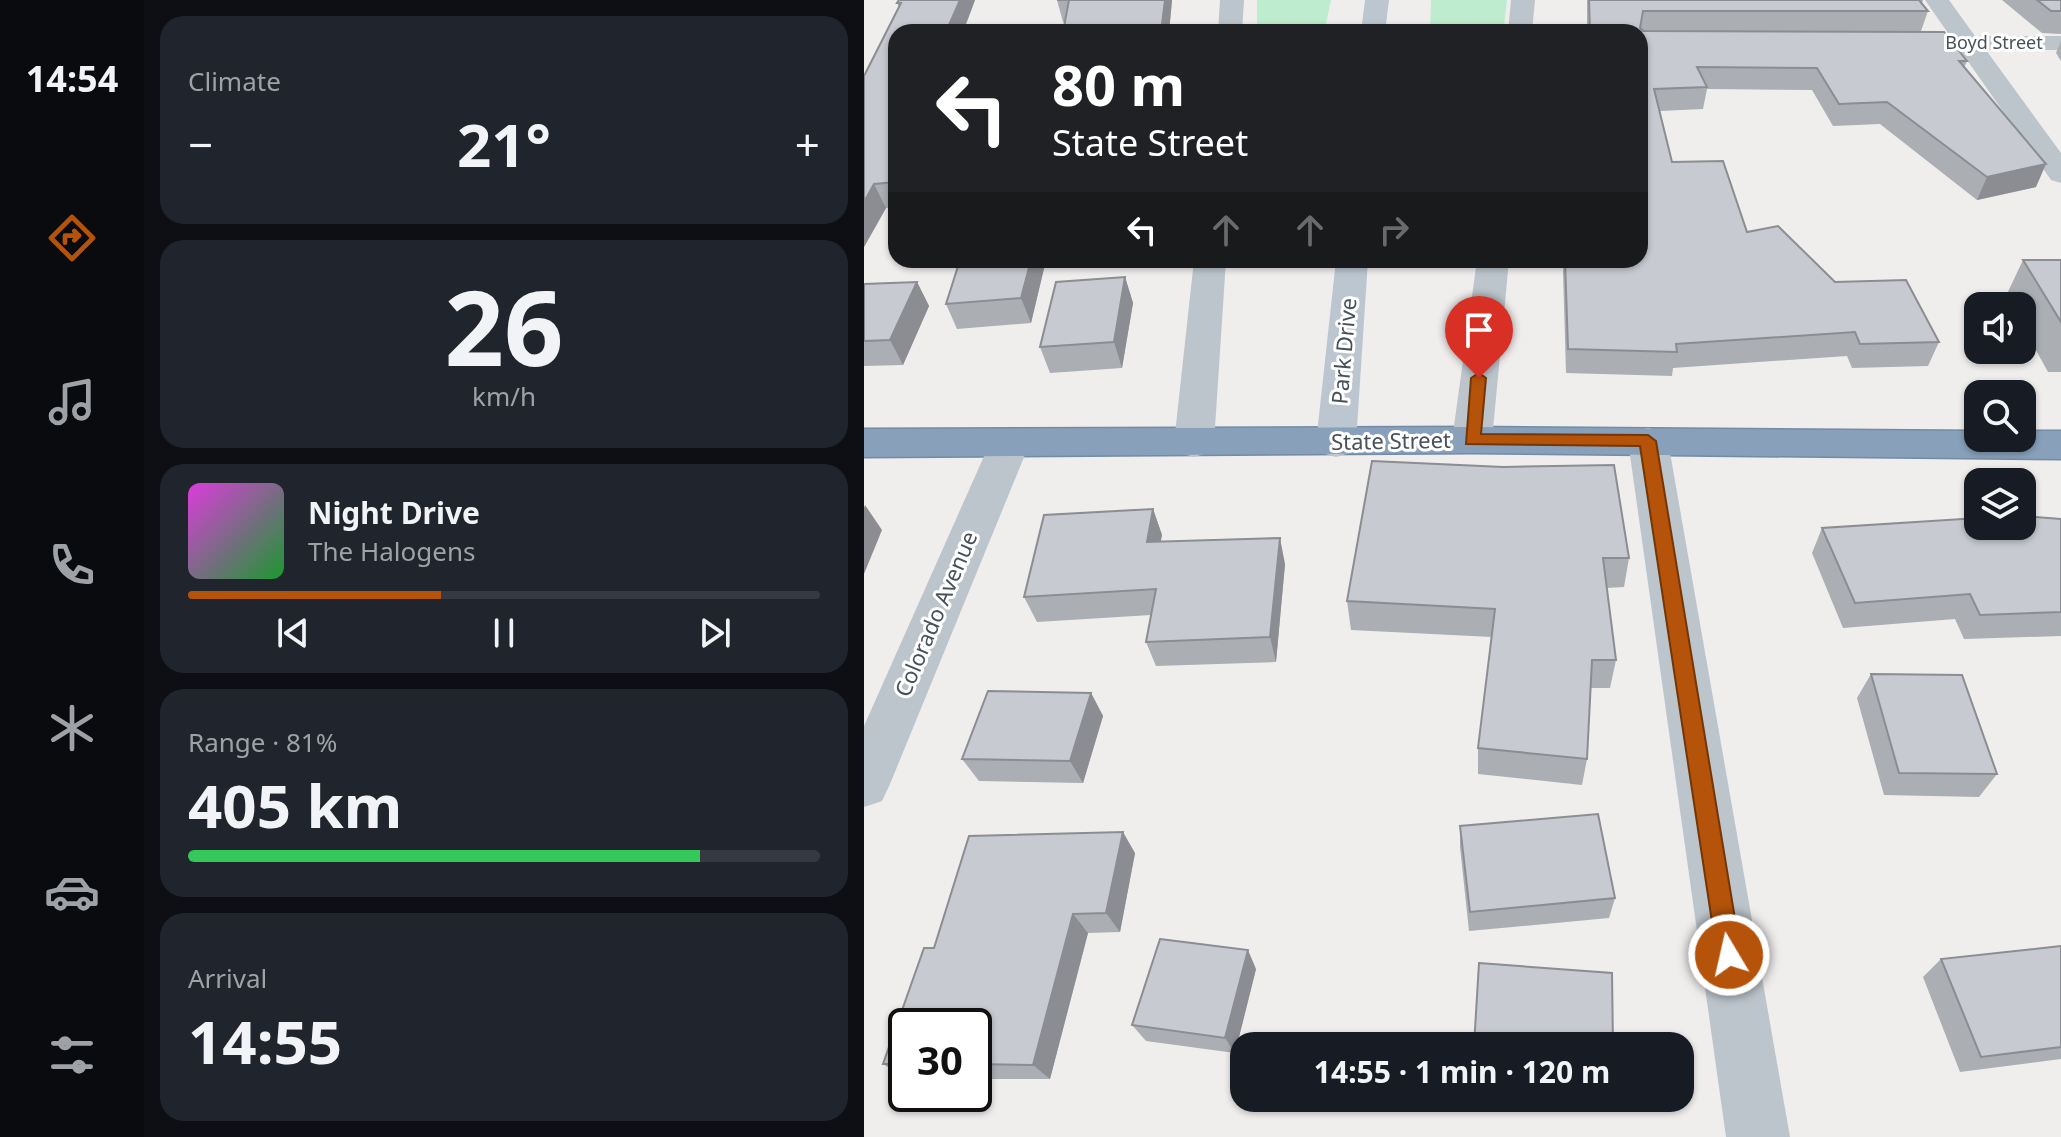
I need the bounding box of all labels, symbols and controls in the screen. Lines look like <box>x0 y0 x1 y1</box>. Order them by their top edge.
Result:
street label: Boyd Street <box>1945 30 2043 54</box>
text: 80 m <box>1052 46 1185 122</box>
text: 14:54 <box>26 54 118 103</box>
icon: left <box>920 56 1024 160</box>
text: Climate <box>188 63 281 99</box>
text: 21° <box>457 103 551 185</box>
text: − <box>188 114 213 174</box>
text: + <box>795 114 820 174</box>
text: State Street <box>1052 118 1248 167</box>
icon: left <box>1120 208 1164 252</box>
icon: ahead <box>1204 208 1248 252</box>
icon: ahead <box>1288 208 1332 252</box>
icon: right <box>1372 208 1416 252</box>
icon: directions <box>44 210 100 266</box>
text: 26 <box>445 255 563 396</box>
map controls <box>1964 292 2036 540</box>
button: sound <box>1964 292 2036 364</box>
street label: Park Drive <box>1323 296 1363 405</box>
pin <box>1445 296 1513 378</box>
icon: arrive <box>1457 308 1501 352</box>
icon: music <box>44 374 100 430</box>
text: km/h <box>472 378 536 414</box>
button: search <box>1964 380 2036 452</box>
street label: State Street <box>1331 424 1451 456</box>
button: layers <box>1964 468 2036 540</box>
text: Night Drive <box>308 492 480 533</box>
street label: Colorado Avenue <box>887 526 983 701</box>
text: The Halogens <box>308 533 475 569</box>
icon: phone <box>44 537 100 593</box>
icon: previous <box>271 611 315 655</box>
icon: pause <box>482 611 526 655</box>
icon: next <box>693 611 737 655</box>
icon: climate <box>44 700 100 756</box>
text: Range · 81% <box>188 724 337 760</box>
text: 405 km <box>188 764 402 846</box>
icon: car <box>44 864 100 920</box>
position arrow <box>1687 913 1771 997</box>
text: Arrival <box>188 960 267 996</box>
text: 14:55 <box>188 1000 342 1082</box>
speed limit sign: 30 <box>888 1008 992 1112</box>
icon: filters <box>44 1027 100 1083</box>
text: 14:55 · 1 min · 120 m <box>1314 1051 1610 1092</box>

